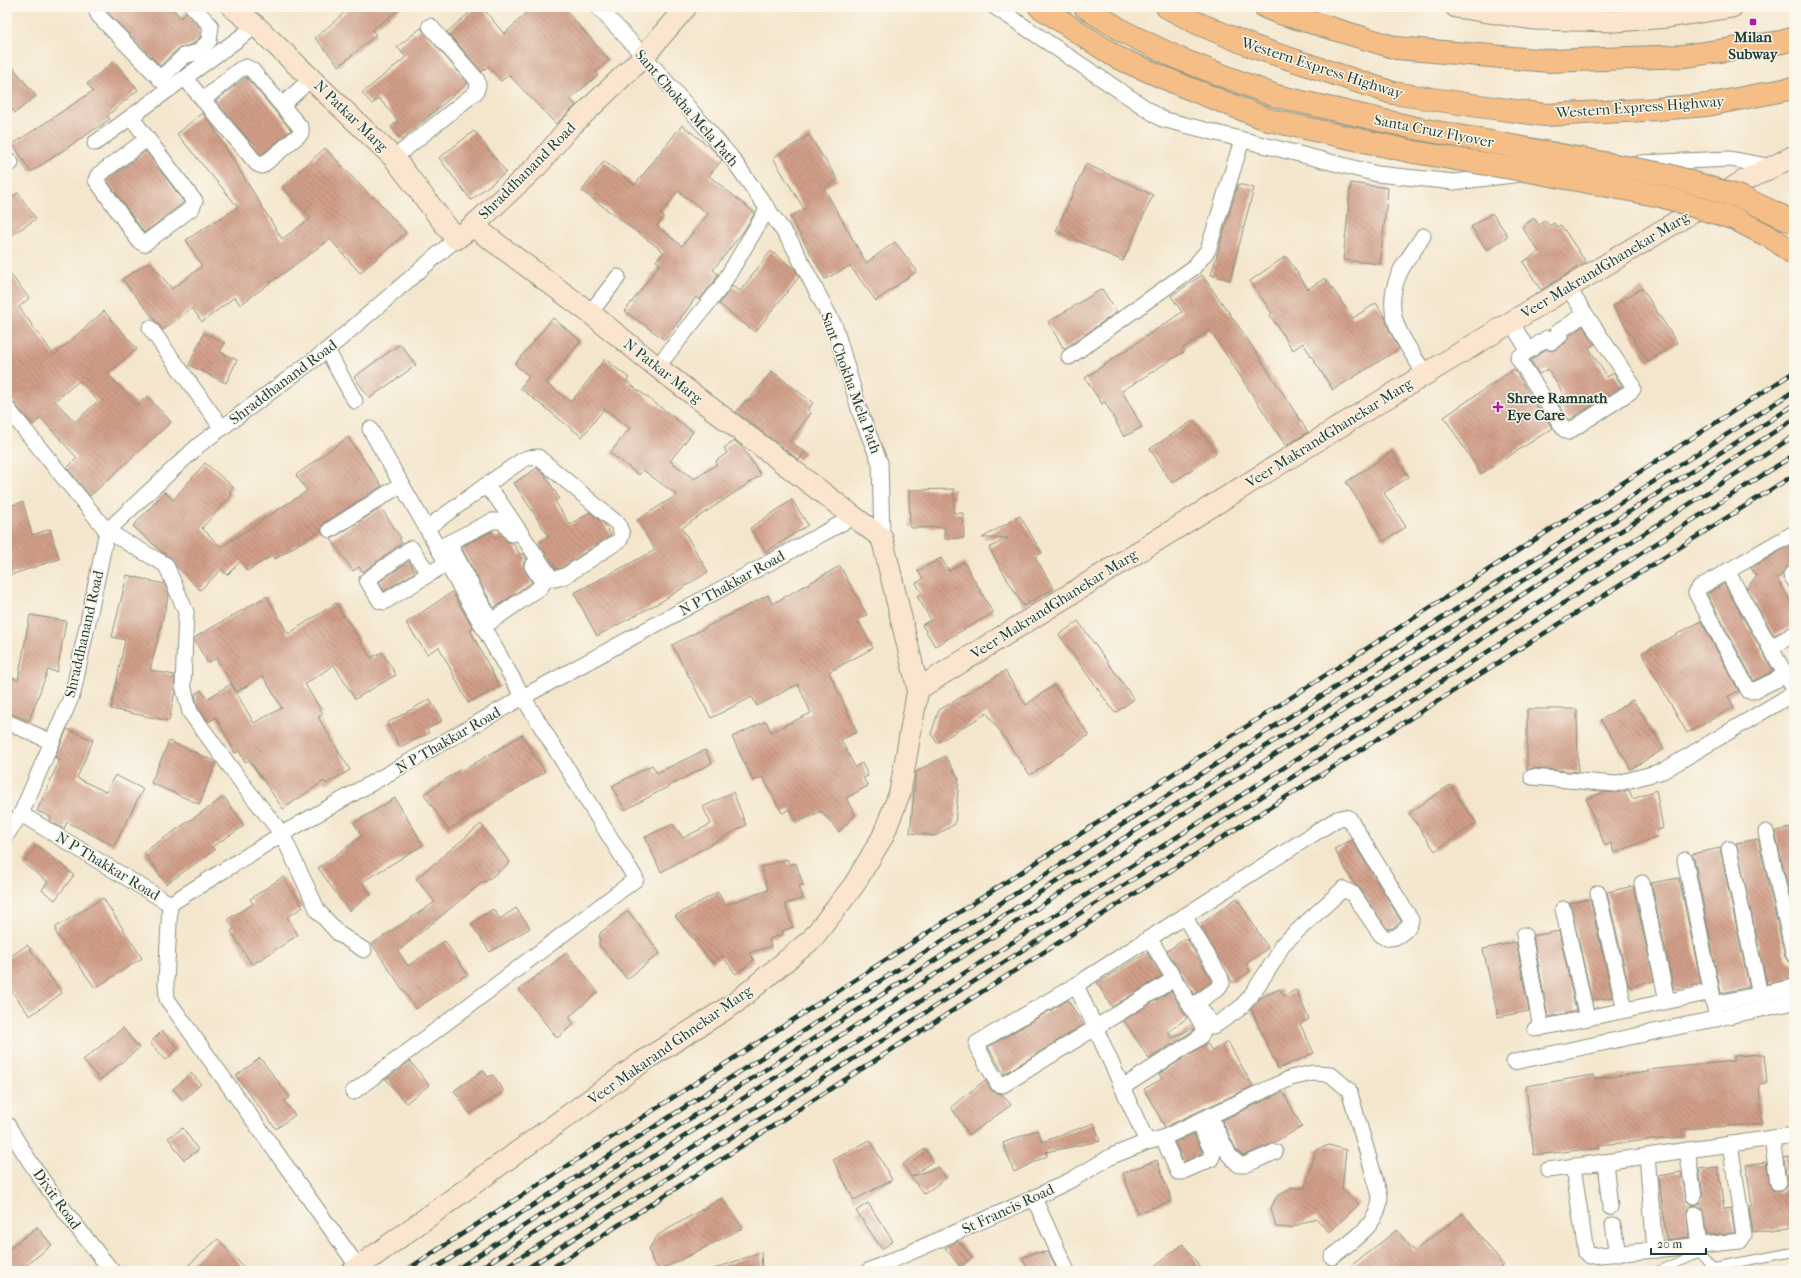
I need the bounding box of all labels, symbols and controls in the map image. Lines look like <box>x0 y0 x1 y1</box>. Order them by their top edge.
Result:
marker: Milan Subway <box>1748 17 1758 27</box>
place label: Milan Subway <box>1728 28 1779 63</box>
street label: Western Express Highway <box>1238 33 1406 103</box>
street label: Sant Chokha Mela Path <box>631 46 743 171</box>
street label: N Patkar Marg <box>311 77 392 156</box>
street label: Western Express Highway <box>1554 92 1726 122</box>
street label: Santa Cruz Flyover <box>1373 111 1496 152</box>
street label: Shraddhanand Road <box>475 118 580 223</box>
street label: Veer MakrandGhanekar Marg <box>1517 207 1693 323</box>
street label: Sant Chokha Mela Path <box>817 310 885 457</box>
street label: Shraddhanand Road <box>226 335 341 428</box>
street label: N Patkar Marg <box>620 335 707 408</box>
street label: Veer MakrandGhanekar Marg <box>1241 374 1416 492</box>
place label: Shree Ramnath Eye Care <box>1507 389 1608 424</box>
marker: Shree Ramnath Eye Care <box>1492 401 1504 413</box>
street label: Veer MakrandGhanekar Marg <box>966 545 1141 663</box>
street label: N P Thakkar Road <box>676 546 789 619</box>
street label: Shraddhanand Road <box>61 568 108 699</box>
street label: N P Thakkar Road <box>392 702 504 777</box>
street label: N P Thakkar Road <box>53 828 164 905</box>
street label: Veer Makarand Ghnekar Marg <box>584 981 756 1109</box>
street label: Dixit Road <box>29 1165 85 1233</box>
street label: St Francis Road <box>959 1179 1058 1238</box>
scale bar <box>1651 1230 1706 1256</box>
text: 20 m <box>1657 1237 1682 1251</box>

